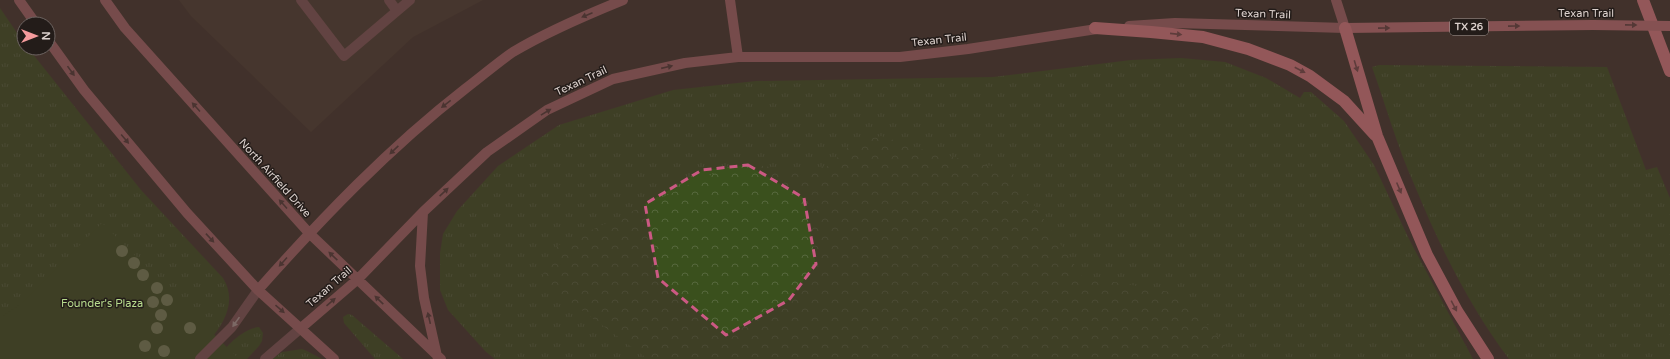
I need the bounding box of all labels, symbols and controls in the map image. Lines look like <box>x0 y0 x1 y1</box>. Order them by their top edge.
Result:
street label: Texan Trail <box>1235 7 1291 21</box>
street label: Texan Trail <box>1558 7 1614 20</box>
one-way arrow <box>581 12 593 18</box>
north arrow <box>16 16 56 56</box>
road number: TX 26 <box>1450 19 1488 35</box>
one-way arrow <box>1625 22 1637 29</box>
one-way arrow <box>1508 23 1521 29</box>
one-way arrow <box>1378 25 1391 31</box>
street label: Texan Trail <box>911 31 967 49</box>
one-way arrow <box>1170 31 1182 37</box>
text: N <box>39 32 52 40</box>
one-way arrow <box>1353 60 1359 72</box>
street label: Texan Trail <box>553 63 609 99</box>
one-way arrow <box>661 63 673 69</box>
one-way arrow <box>67 66 75 77</box>
one-way arrow <box>1294 67 1305 74</box>
one-way arrow <box>440 100 451 109</box>
one-way arrow <box>191 102 201 112</box>
one-way arrow <box>540 108 552 115</box>
one-way arrow <box>121 133 130 144</box>
street label: North Airfield Drive <box>236 136 314 220</box>
one-way arrow <box>389 145 399 155</box>
one-way arrow <box>1396 183 1402 195</box>
one-way arrow <box>439 187 449 197</box>
one-way arrow <box>278 199 287 209</box>
one-way arrow <box>205 233 215 243</box>
one-way arrow <box>328 251 338 261</box>
one-way arrow <box>279 256 288 267</box>
street label: Texan Trail <box>304 264 354 310</box>
one-way arrow <box>374 295 384 305</box>
park label: Founder's Plaza <box>61 297 143 310</box>
one-way arrow <box>325 298 336 307</box>
one-way arrow <box>1451 300 1457 312</box>
one-way arrow <box>274 304 285 313</box>
one-way arrow <box>425 312 431 324</box>
one-way arrow <box>232 316 240 327</box>

